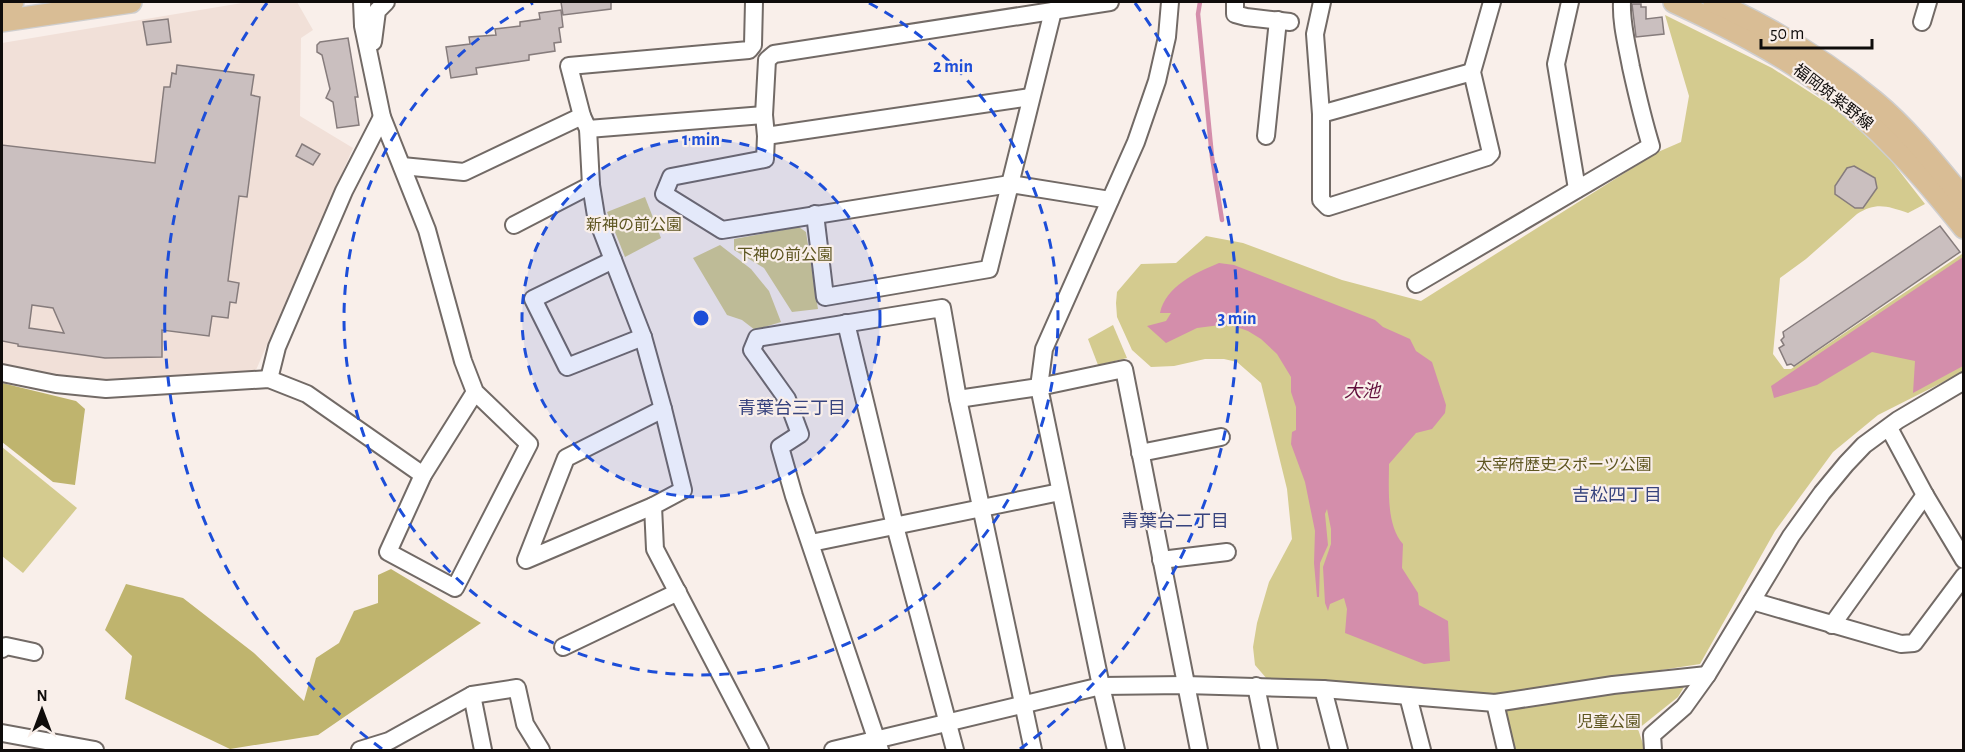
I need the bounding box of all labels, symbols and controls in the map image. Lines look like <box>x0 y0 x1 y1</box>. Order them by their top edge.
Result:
scale bar <box>1761 12 1872 50</box>
text: 50 m <box>1770 25 1804 43</box>
text: 2 min <box>933 58 973 76</box>
street label: 福岡筑紫野線 <box>1790 60 1876 133</box>
text: 1 min <box>682 131 720 149</box>
park label: 新神の前公園 <box>586 216 682 233</box>
park label: 下神の前公園 <box>737 246 833 263</box>
centre of rings <box>691 308 711 328</box>
text: 3 min <box>1217 310 1257 328</box>
water label: 大池 <box>1344 381 1382 401</box>
district label: 青葉台三丁目 <box>738 398 846 418</box>
park label: 太宰府歴史スポーツ公園 <box>1476 456 1652 473</box>
district label: 吉松四丁目 <box>1572 486 1662 505</box>
district label: 青葉台二丁目 <box>1121 511 1229 531</box>
north arrow <box>12 680 72 740</box>
text: N <box>36 688 48 704</box>
park label: 児童公園 <box>1577 713 1641 730</box>

